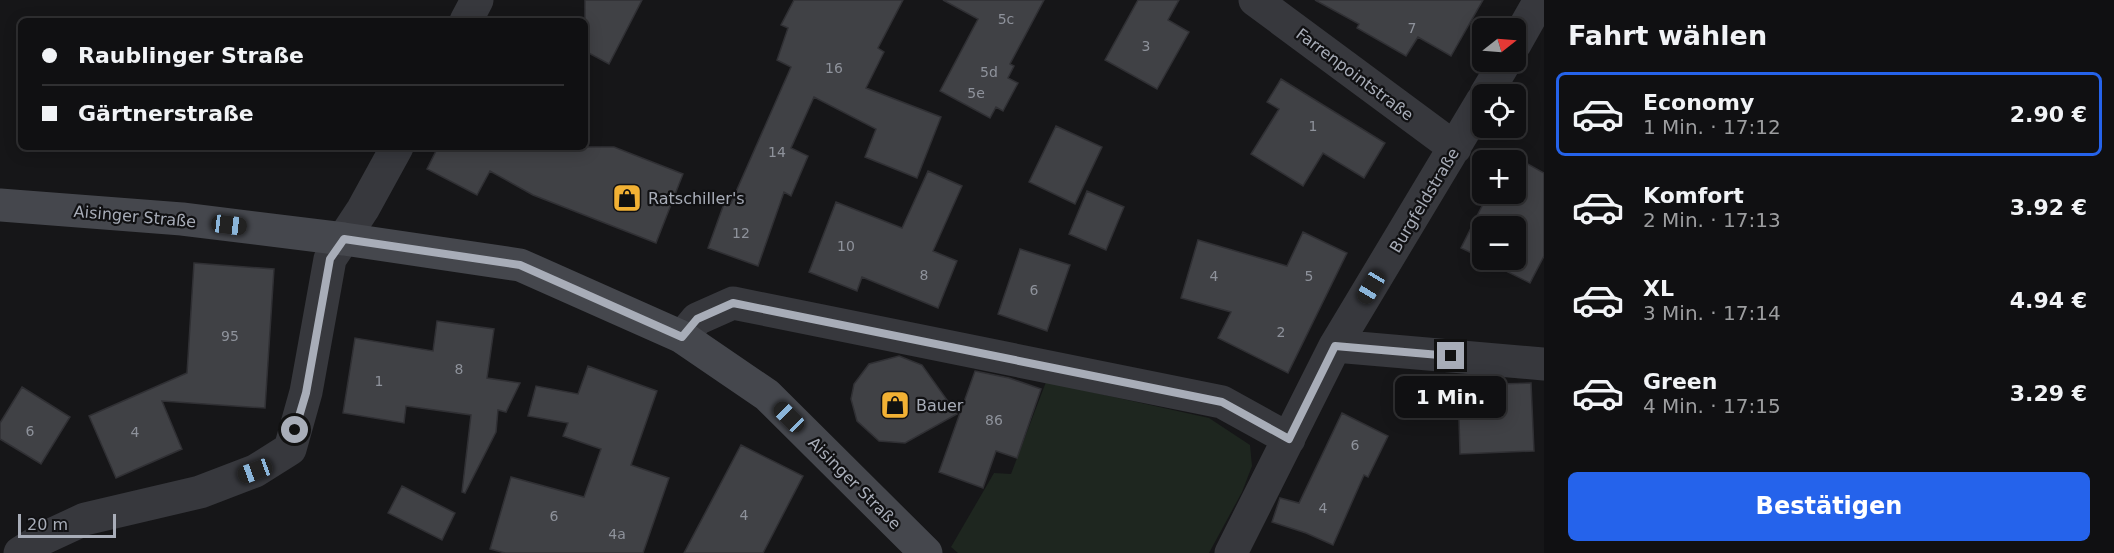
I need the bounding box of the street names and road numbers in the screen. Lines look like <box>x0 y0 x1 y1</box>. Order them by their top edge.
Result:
street label: Farrenpointstraße <box>1292 24 1417 125</box>
street label: Burgfeldstraße <box>1386 145 1463 256</box>
street label: Aisinger Straße <box>73 202 197 231</box>
street label: Aisinger Straße <box>805 433 905 533</box>

